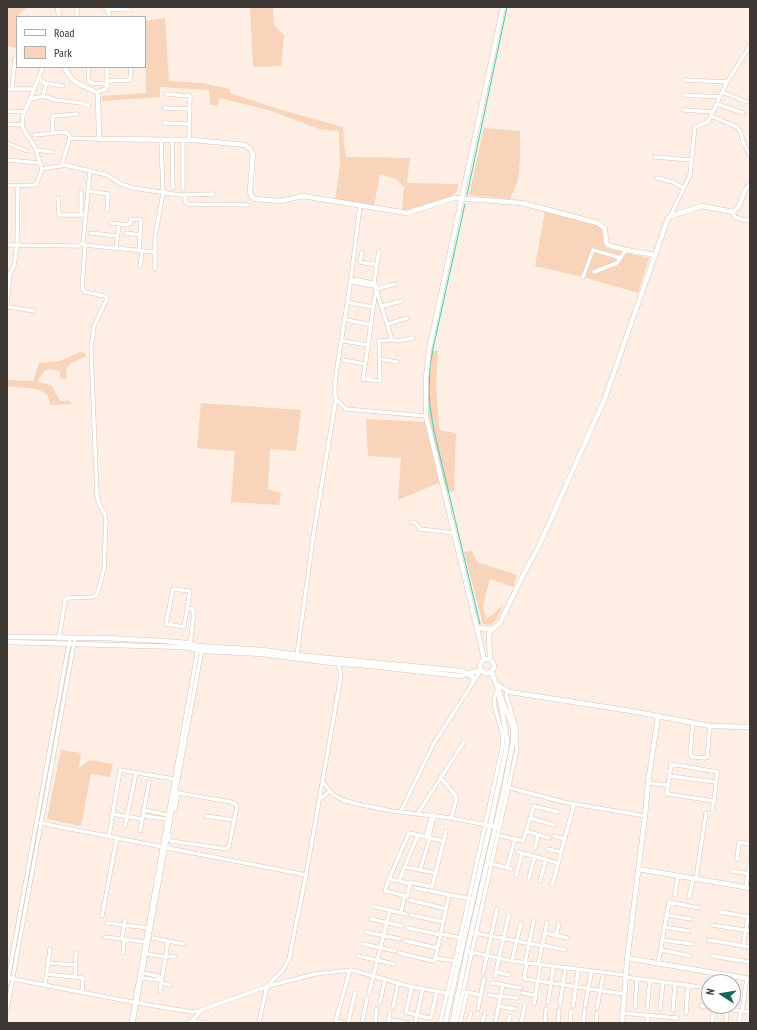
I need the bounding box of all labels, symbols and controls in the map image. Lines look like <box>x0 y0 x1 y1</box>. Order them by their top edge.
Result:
legend <box>16 16 146 68</box>
text: Road <box>54 25 74 40</box>
text: Park <box>54 45 72 60</box>
north arrow <box>701 974 741 1014</box>
text: N <box>703 987 718 996</box>

